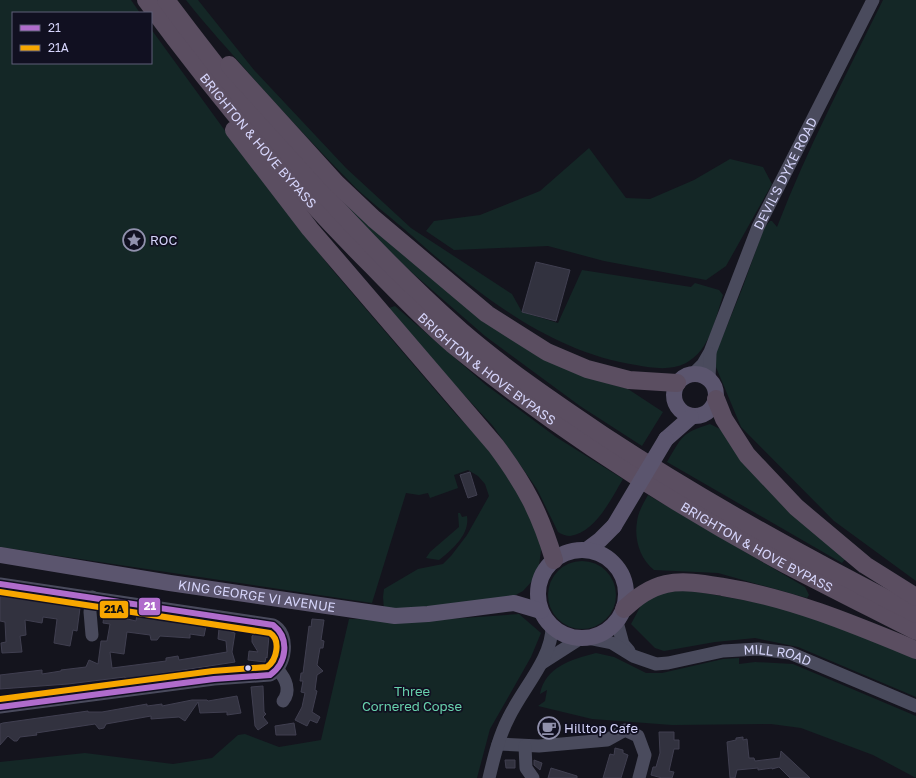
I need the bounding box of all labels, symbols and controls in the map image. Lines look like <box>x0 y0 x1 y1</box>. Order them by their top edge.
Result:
legend <box>12 12 152 64</box>
text: 21 <box>48 20 61 35</box>
text: 21A <box>48 40 69 55</box>
street label: BRIGHTON & HOVE BYPASS <box>197 70 320 211</box>
street label: DEVIL'S DYKE ROAD <box>750 115 820 232</box>
place icon: ROC <box>121 227 147 253</box>
place label: ROC <box>150 232 177 248</box>
street label: BRIGHTON & HOVE BYPASS <box>415 309 559 428</box>
street label: BRIGHTON & HOVE BYPASS <box>678 498 836 595</box>
street label: KING GEORGE VI AVENUE <box>177 576 337 615</box>
line badge: 21 <box>138 597 161 616</box>
text: 21 <box>144 599 157 612</box>
line badge: 21A <box>99 600 129 619</box>
text: 21A <box>104 602 124 615</box>
street label: MILL ROAD <box>743 641 814 669</box>
unlabelled marker <box>243 663 253 673</box>
park label: Three Cornered Copse <box>362 683 462 714</box>
cafe icon: Hilltop Cafe <box>536 715 562 741</box>
place label: Hilltop Cafe <box>564 720 638 736</box>

